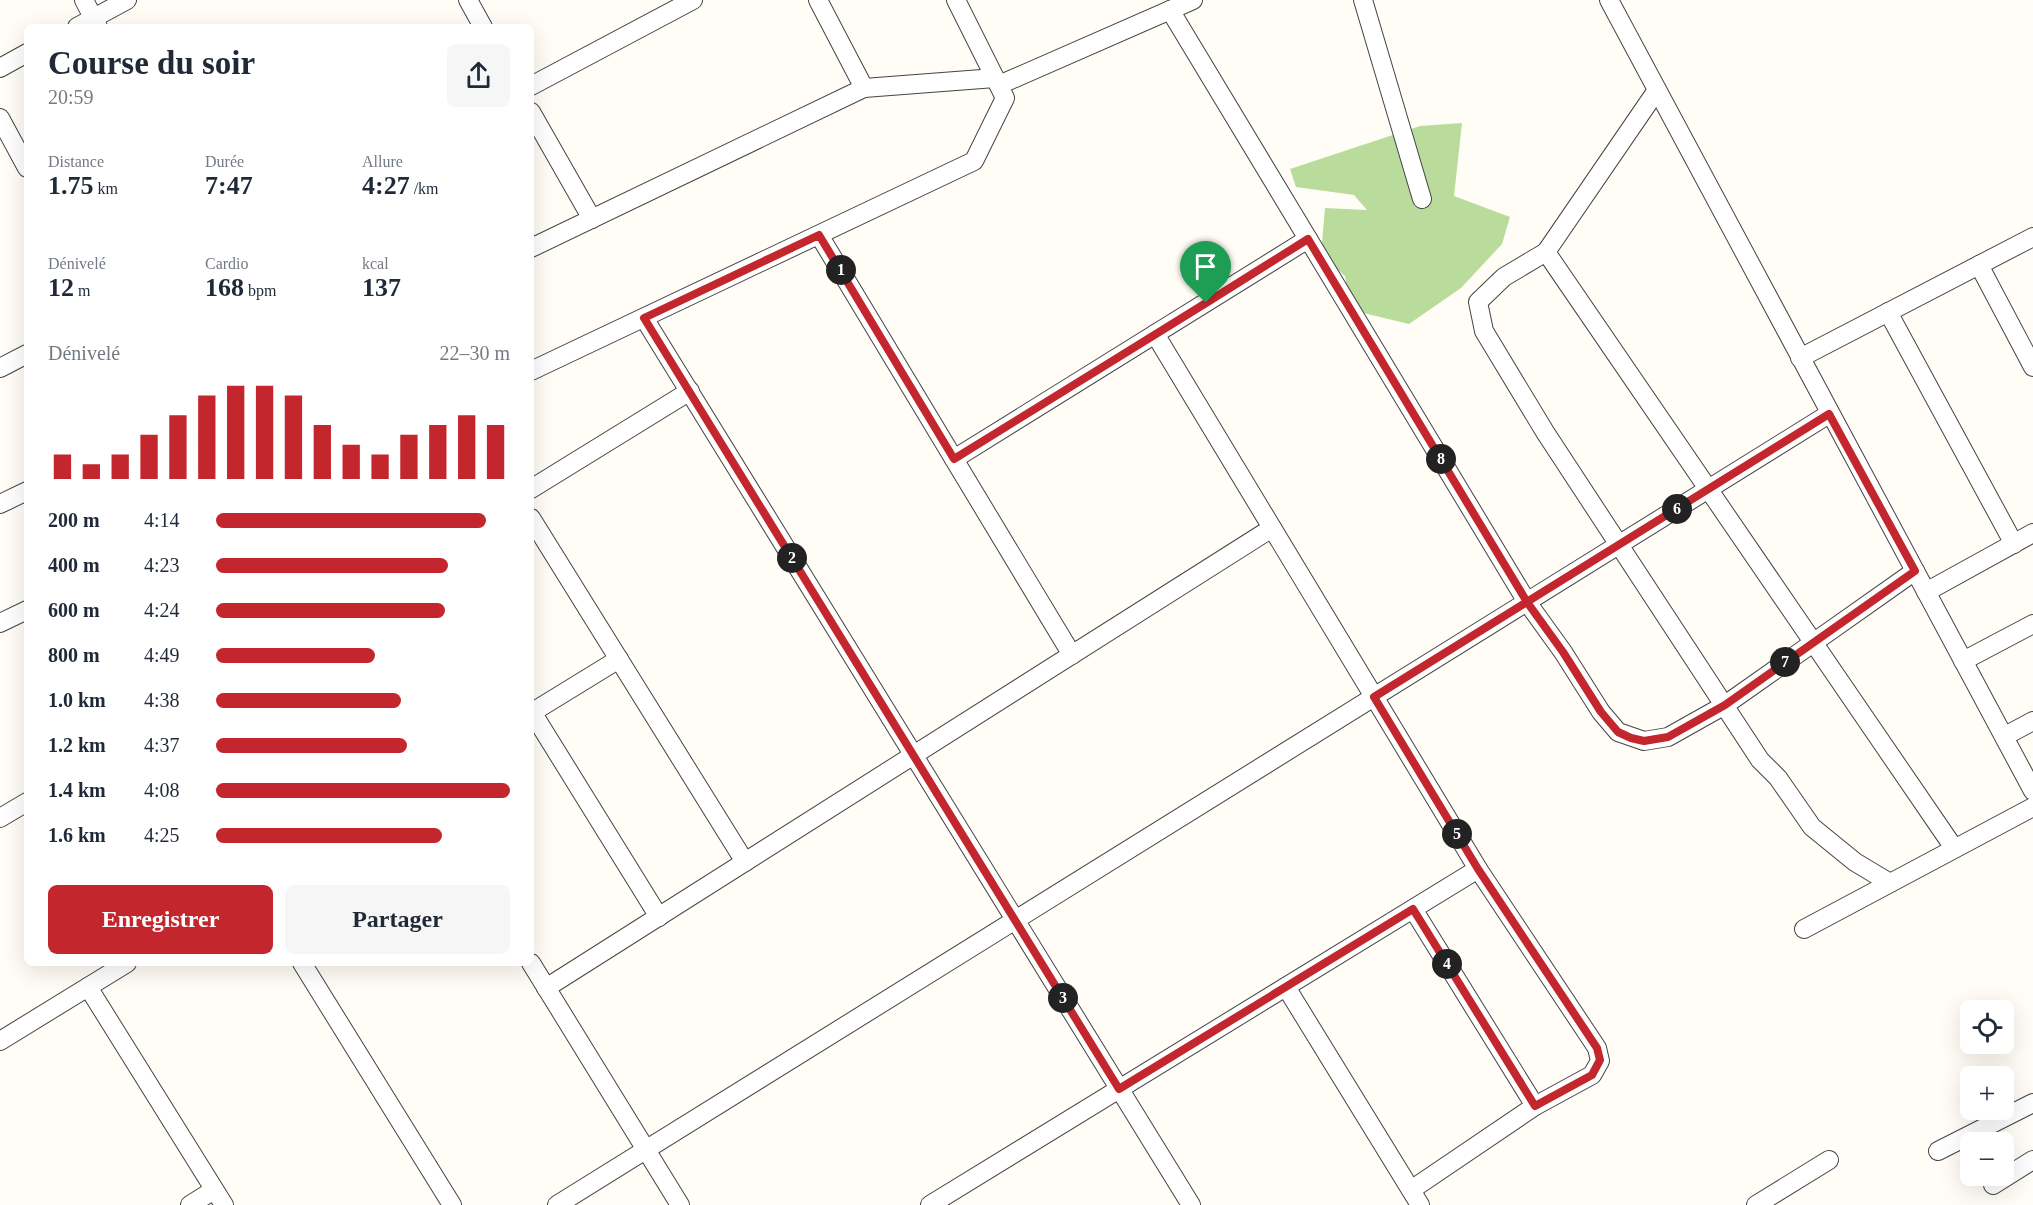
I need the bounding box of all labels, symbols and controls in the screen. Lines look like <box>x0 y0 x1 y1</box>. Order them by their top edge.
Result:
button: share <box>447 44 510 107</box>
text: Course du soir <box>48 45 255 81</box>
text: 20:59 <box>48 86 94 108</box>
text: Distance <box>48 153 104 170</box>
text: Durée <box>205 153 244 170</box>
text: Allure <box>362 153 403 170</box>
text: 1.75 <box>48 171 94 200</box>
text: 7:47 <box>205 171 253 200</box>
text: 4:27 <box>362 171 410 200</box>
text: km <box>94 180 118 197</box>
text: /km <box>410 180 439 197</box>
pin <box>1180 241 1231 303</box>
icon: arrive <box>1189 250 1222 283</box>
text: Dénivelé <box>48 255 106 272</box>
text: Cardio <box>205 255 249 272</box>
text: kcal <box>362 255 389 272</box>
pin: 1 <box>826 255 856 285</box>
text: 1 <box>837 261 845 278</box>
text: 12 <box>48 273 74 302</box>
text: 168 <box>205 273 244 302</box>
text: 137 <box>362 273 401 302</box>
text: m <box>74 282 90 299</box>
text: bpm <box>244 282 276 299</box>
text: Dénivelé <box>48 342 120 364</box>
text: 22–30 m <box>439 342 510 364</box>
pin: 8 <box>1426 444 1456 474</box>
text: 8 <box>1437 450 1445 467</box>
pin: 6 <box>1662 494 1692 524</box>
text: 6 <box>1673 500 1681 517</box>
text: 200 m <box>48 509 100 531</box>
text: 4:14 <box>144 509 180 531</box>
pin: 2 <box>777 543 807 573</box>
text: 2 <box>788 549 796 566</box>
text: 400 m <box>48 554 100 576</box>
text: 4:23 <box>144 554 180 576</box>
text: 600 m <box>48 599 100 621</box>
text: 4:24 <box>144 599 180 621</box>
text: 800 m <box>48 644 100 666</box>
text: 4:49 <box>144 644 180 666</box>
pin: 7 <box>1770 647 1800 677</box>
text: 7 <box>1781 653 1789 670</box>
text: 1.0 km <box>48 689 106 711</box>
text: 4:38 <box>144 689 180 711</box>
text: 1.2 km <box>48 734 106 756</box>
text: 4:37 <box>144 734 180 756</box>
text: 1.4 km <box>48 779 106 801</box>
text: 4:08 <box>144 779 180 801</box>
pin: 5 <box>1442 819 1472 849</box>
text: 1.6 km <box>48 824 106 846</box>
text: 4:25 <box>144 824 180 846</box>
text: 5 <box>1453 825 1461 842</box>
button: Enregistrer <box>48 885 273 954</box>
button: Partager <box>285 885 510 954</box>
pin: 4 <box>1432 949 1462 979</box>
text: 4 <box>1443 955 1451 972</box>
pin: 3 <box>1048 983 1078 1013</box>
text: 3 <box>1059 989 1067 1006</box>
map controls <box>1960 1000 2014 1186</box>
button: locate <box>1960 1000 2014 1054</box>
button: + <box>1960 1066 2014 1120</box>
button: − <box>1960 1132 2014 1186</box>

